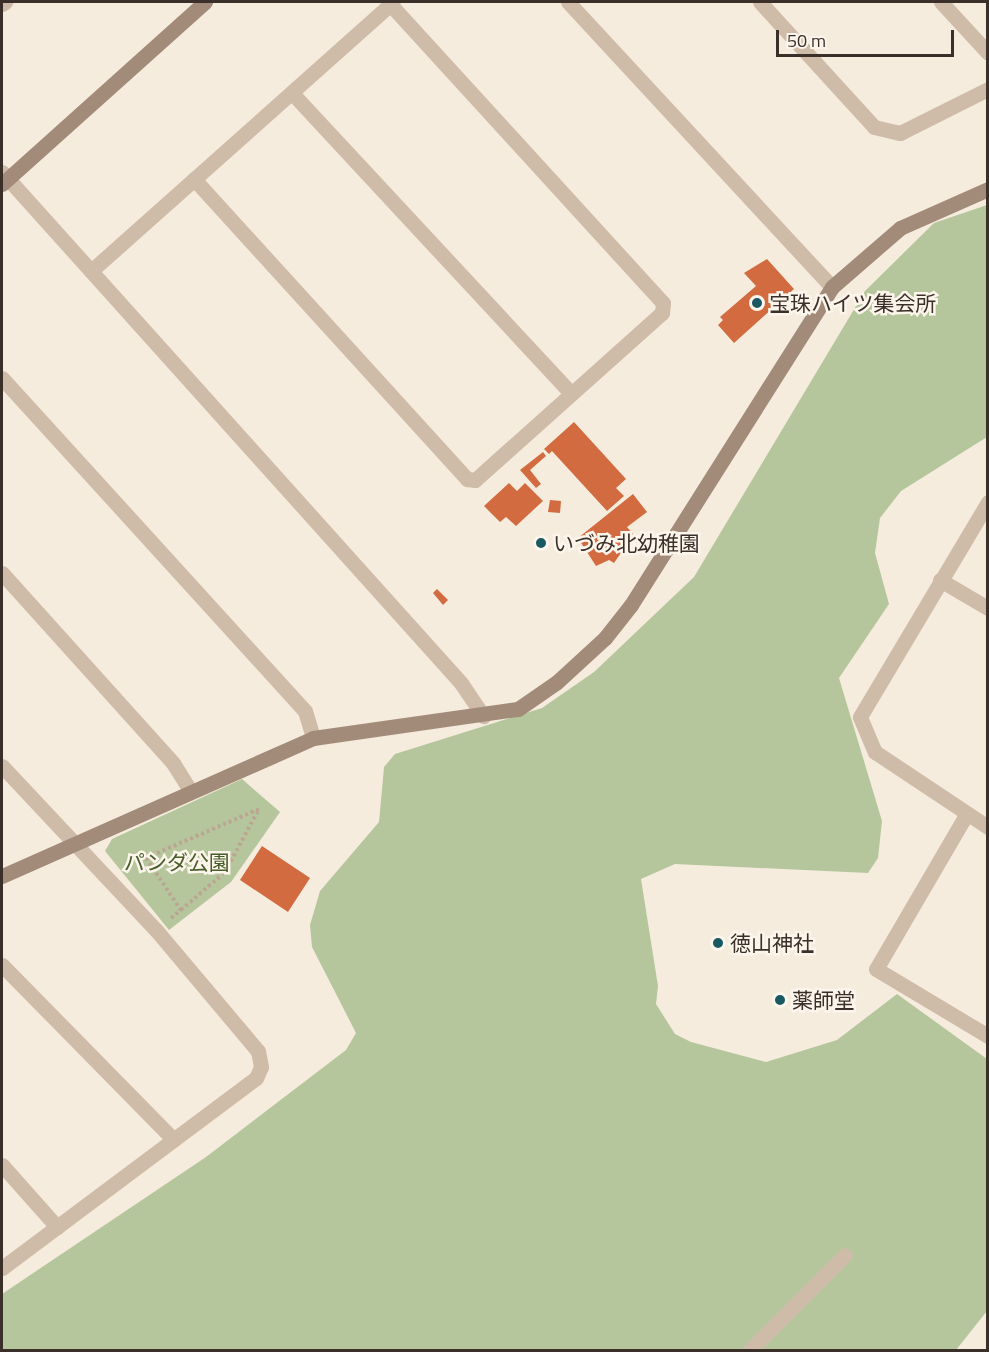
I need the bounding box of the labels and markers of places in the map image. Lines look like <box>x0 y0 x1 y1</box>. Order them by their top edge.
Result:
place label: 宝珠ハイツ集会所 <box>769 290 937 316</box>
marker: 宝珠ハイツ集会所 <box>750 296 764 310</box>
place label: いづみ北幼稚園 <box>553 530 700 556</box>
marker: いづみ北幼稚園 <box>534 536 548 550</box>
place label: 徳山神社 <box>730 930 814 956</box>
marker: 徳山神社 <box>711 936 725 950</box>
place label: 薬師堂 <box>792 987 855 1013</box>
marker: 薬師堂 <box>773 993 787 1007</box>

